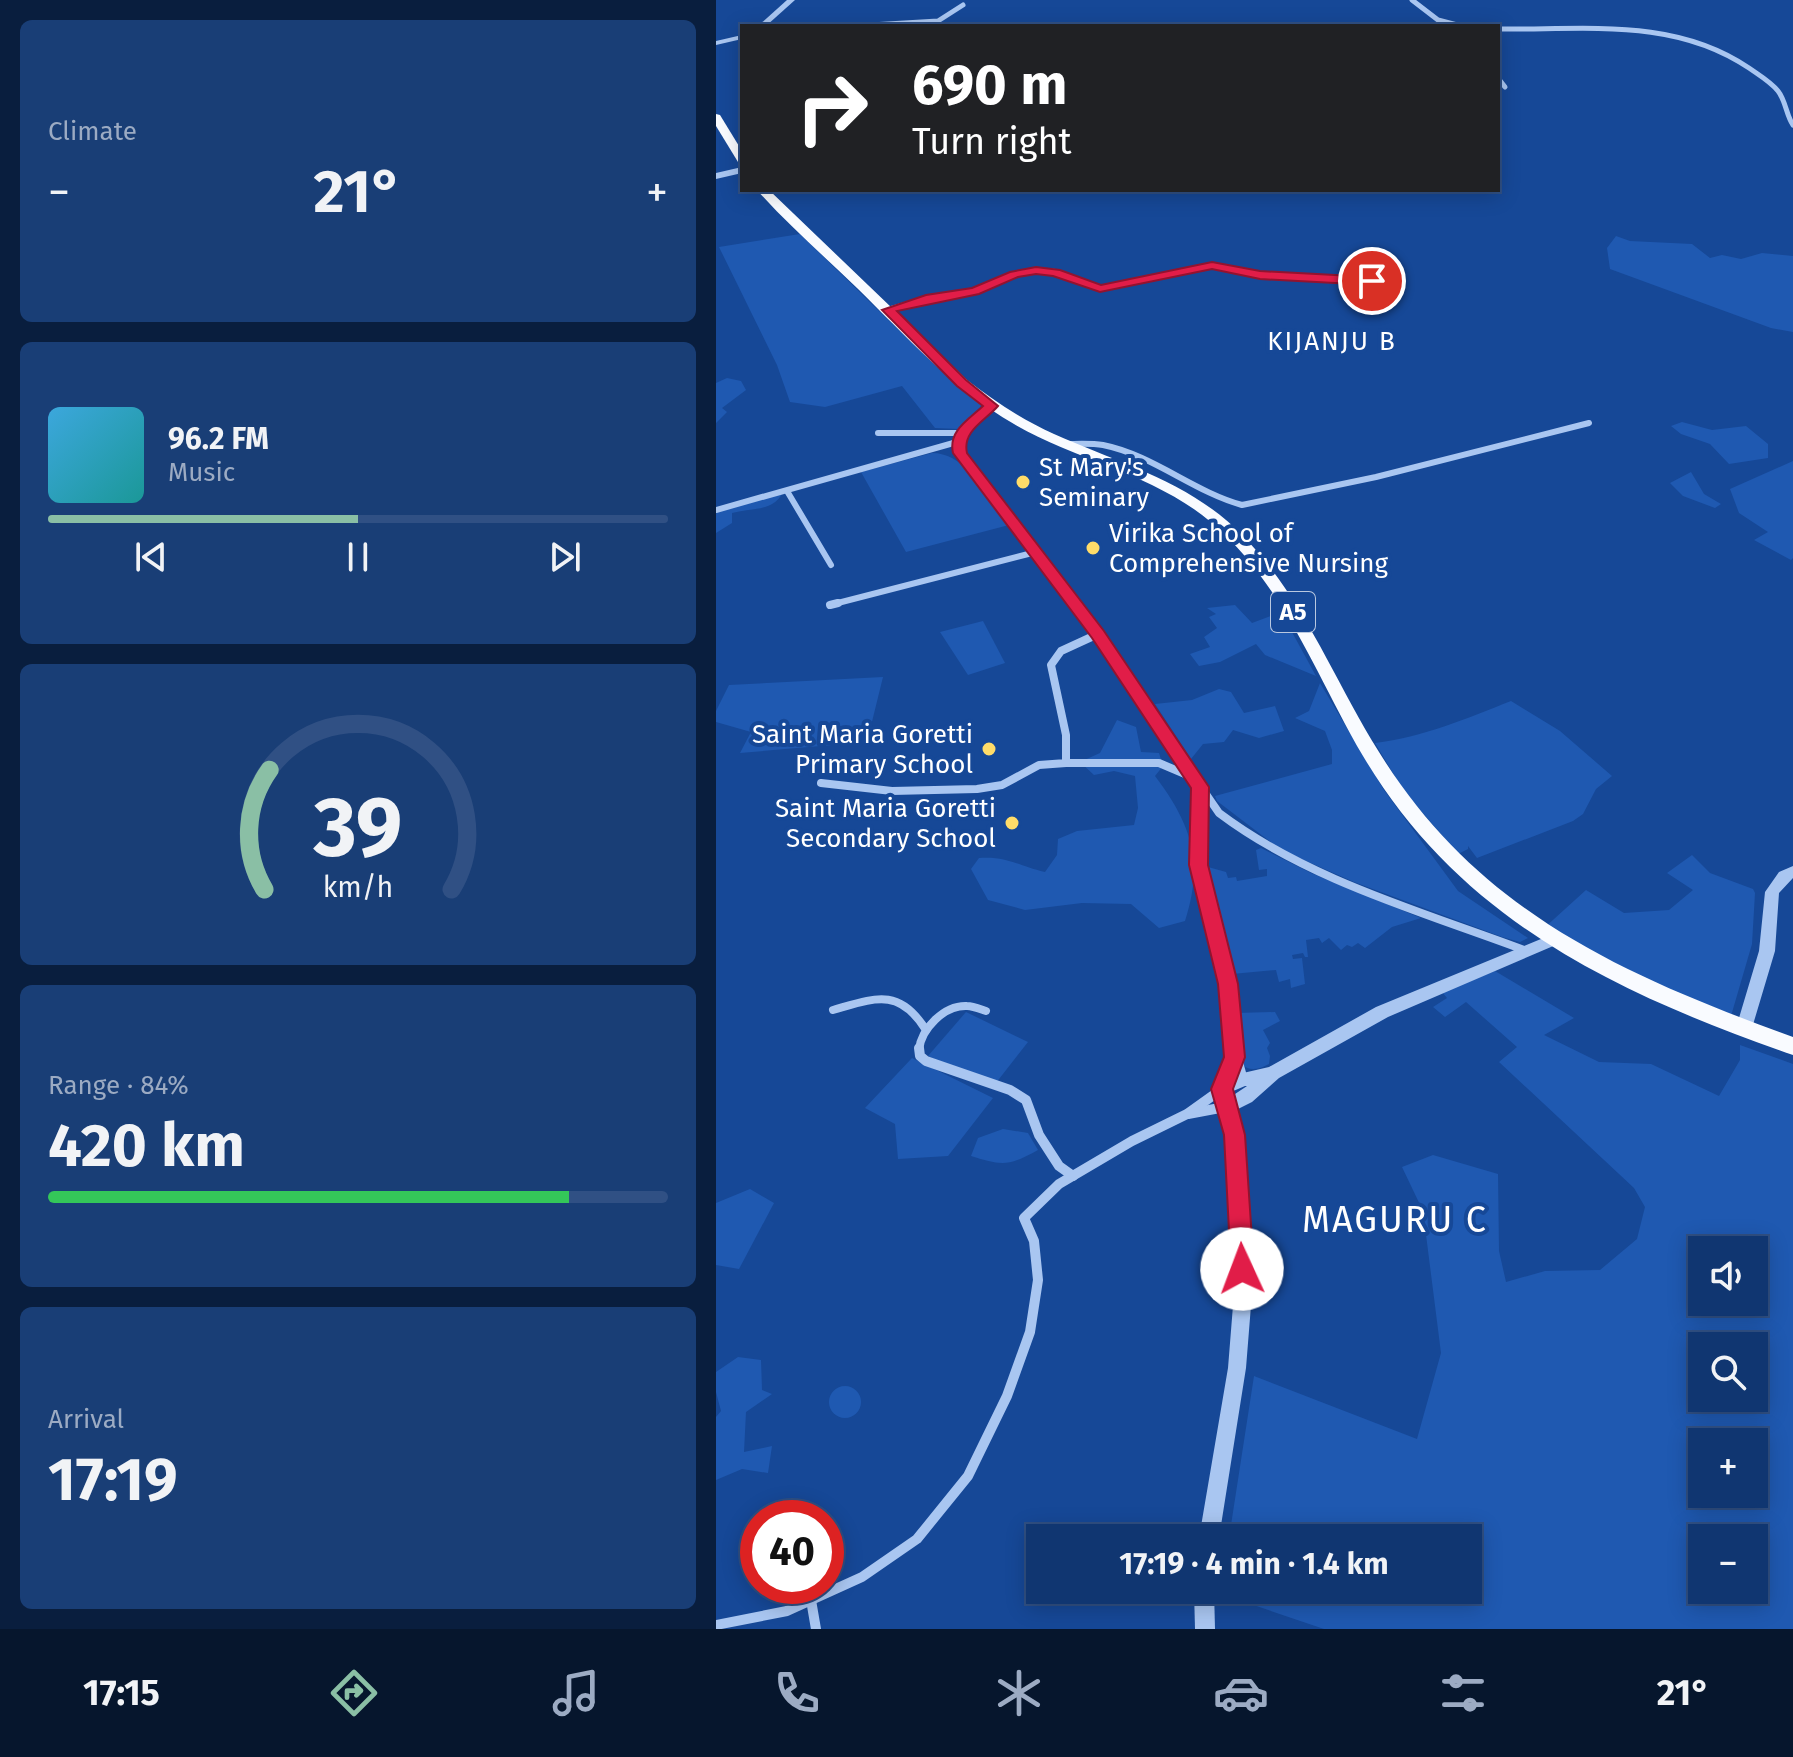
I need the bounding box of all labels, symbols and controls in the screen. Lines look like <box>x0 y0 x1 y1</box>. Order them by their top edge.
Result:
text: 690 m <box>912 52 1067 119</box>
icon: right <box>780 56 884 160</box>
text: Climate <box>48 116 137 147</box>
text: Turn right <box>912 120 1072 164</box>
text: 21° <box>314 156 402 228</box>
text: − <box>48 166 70 219</box>
text: + <box>646 166 668 219</box>
pin <box>1338 247 1406 315</box>
icon: arrive <box>1350 259 1394 303</box>
district label: KIJANJU B <box>1267 326 1397 357</box>
text: 96.2 FM <box>168 421 269 457</box>
place label: St Mary's Seminary <box>1039 452 1149 513</box>
text: Music <box>168 457 235 488</box>
marker: St Mary's Seminary <box>1014 473 1032 491</box>
place label: Virika School of Comprehensive Nursing <box>1109 518 1388 579</box>
icon: previous <box>129 535 173 579</box>
icon: pause <box>336 535 380 579</box>
icon: next <box>543 535 587 579</box>
marker: Virika School of Comprehensive Nursing <box>1084 539 1102 557</box>
road number: A5 <box>1271 592 1315 632</box>
place label: Saint Maria Goretti Primary School <box>752 719 973 780</box>
marker: Saint Maria Goretti Primary School <box>980 740 998 758</box>
text: 39 <box>313 778 402 878</box>
place label: Saint Maria Goretti Secondary School <box>775 793 996 854</box>
marker: Saint Maria Goretti Secondary School <box>1003 814 1021 832</box>
text: km/h <box>323 871 393 906</box>
text: Range · 84% <box>48 1070 189 1101</box>
text: 420 km <box>48 1110 245 1182</box>
district label: MAGURU C <box>1302 1198 1488 1242</box>
position arrow <box>1200 1227 1284 1311</box>
map controls <box>1688 1236 1768 1604</box>
button: sound <box>1688 1236 1768 1316</box>
button: search <box>1688 1332 1768 1412</box>
text: Arrival <box>48 1404 124 1435</box>
button: + <box>1688 1428 1768 1508</box>
text: 17:19 <box>48 1444 178 1516</box>
speed limit sign: 40 <box>740 1500 844 1604</box>
button: − <box>1688 1524 1768 1604</box>
text: 17:19 · 4 min · 1.4 km <box>1119 1546 1389 1582</box>
icon: directions <box>326 1665 382 1721</box>
icon: music <box>548 1665 604 1721</box>
icon: phone <box>769 1665 825 1721</box>
icon: climate <box>991 1665 1047 1721</box>
icon: car <box>1213 1665 1269 1721</box>
icon: filters <box>1435 1665 1491 1721</box>
text: 17:15 <box>83 1671 160 1715</box>
text: 21° <box>1657 1671 1710 1715</box>

